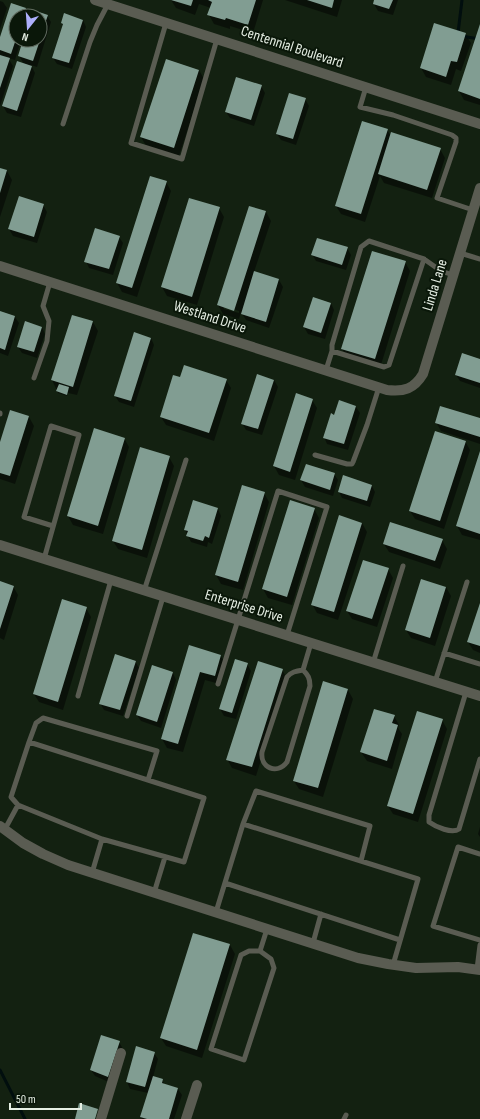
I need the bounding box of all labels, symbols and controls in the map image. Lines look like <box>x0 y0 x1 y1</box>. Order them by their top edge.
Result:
north arrow <box>8 8 48 48</box>
street label: Centennial Boulevard <box>239 22 345 72</box>
text: N <box>20 30 30 44</box>
street label: Linda Lane <box>418 257 452 313</box>
street label: Westland Drive <box>171 296 249 338</box>
street label: Enterprise Drive <box>203 585 285 627</box>
scale bar <box>10 1085 81 1111</box>
text: 50 m <box>16 1092 36 1107</box>

